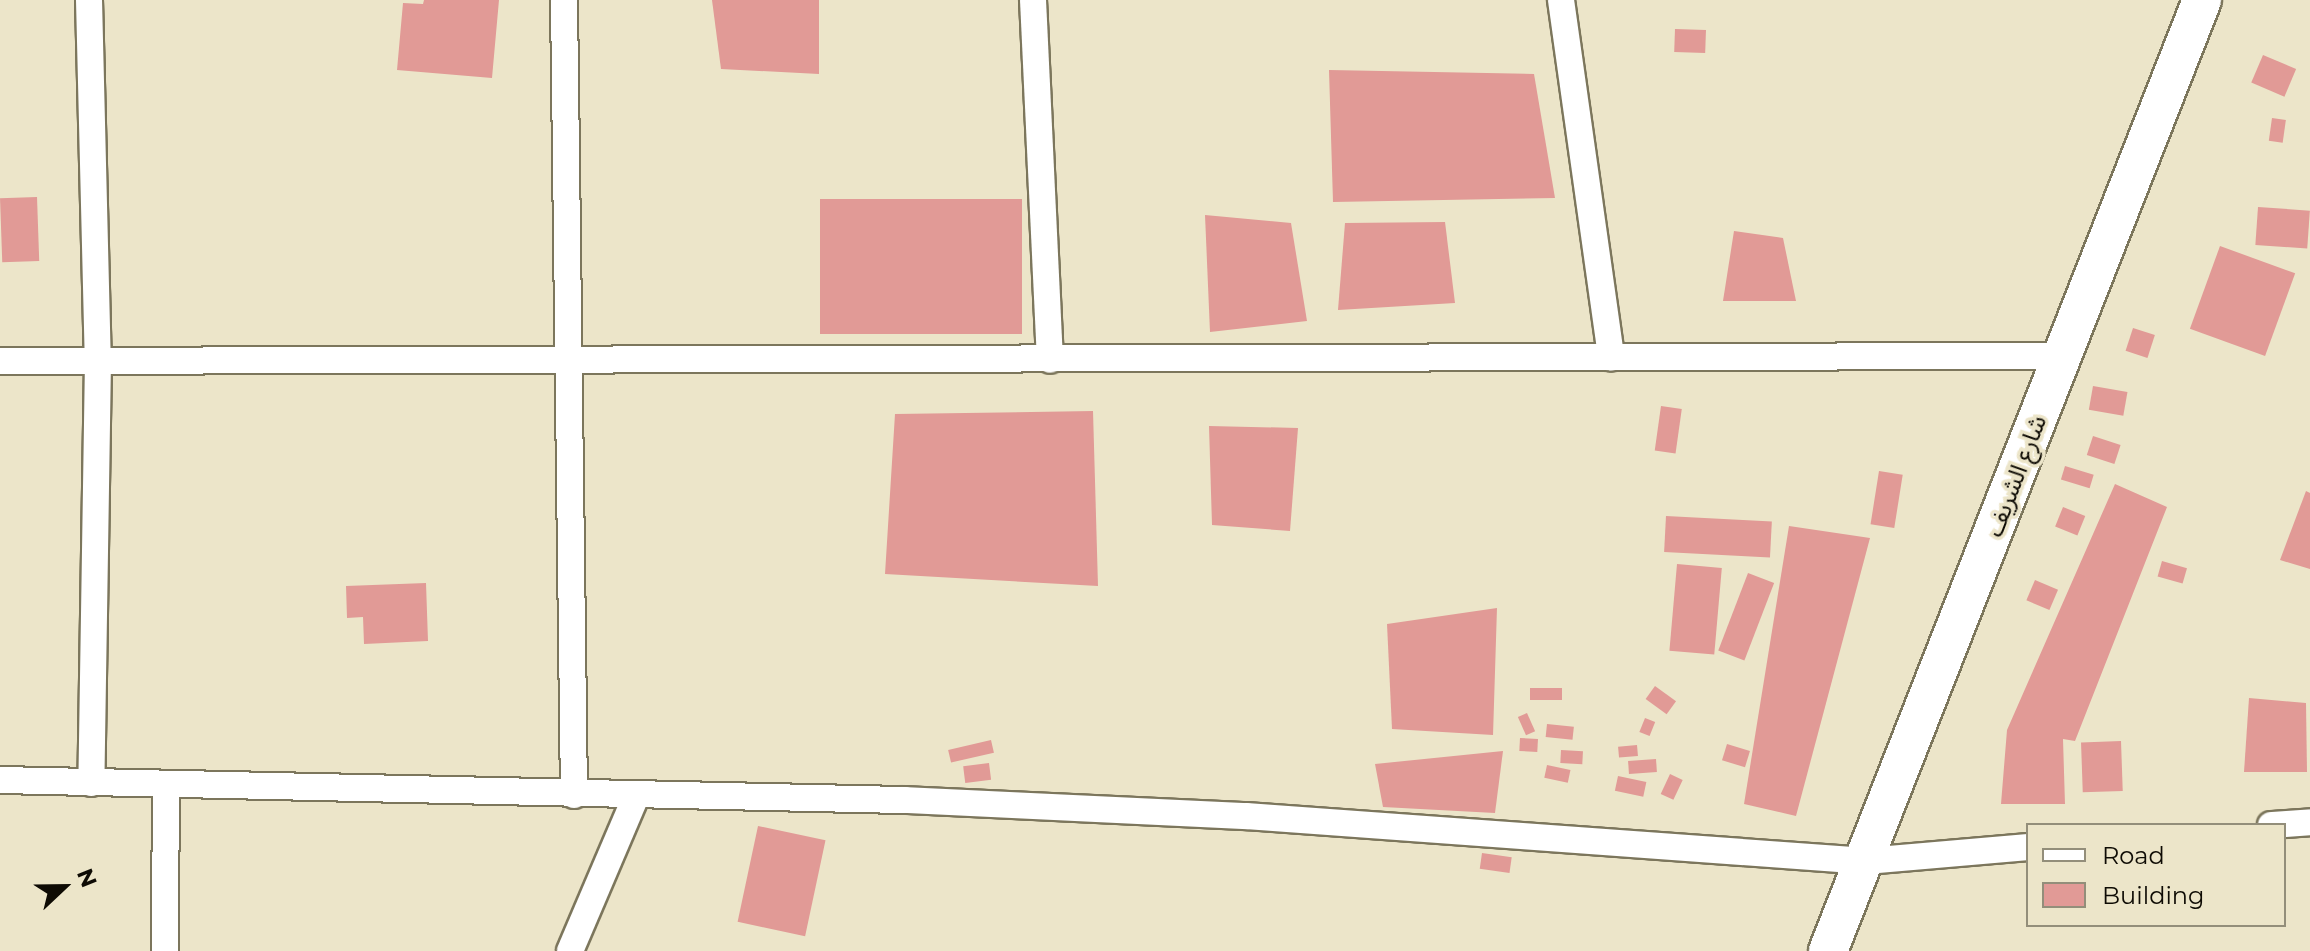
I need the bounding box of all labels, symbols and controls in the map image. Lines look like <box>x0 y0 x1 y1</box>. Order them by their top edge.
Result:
street label: شارع الشريف <box>1980 411 2052 541</box>
legend <box>2026 823 2286 927</box>
text: Road <box>2102 841 2165 870</box>
north arrow <box>24 847 104 927</box>
text: N <box>71 865 103 891</box>
text: Building <box>2102 881 2205 910</box>

